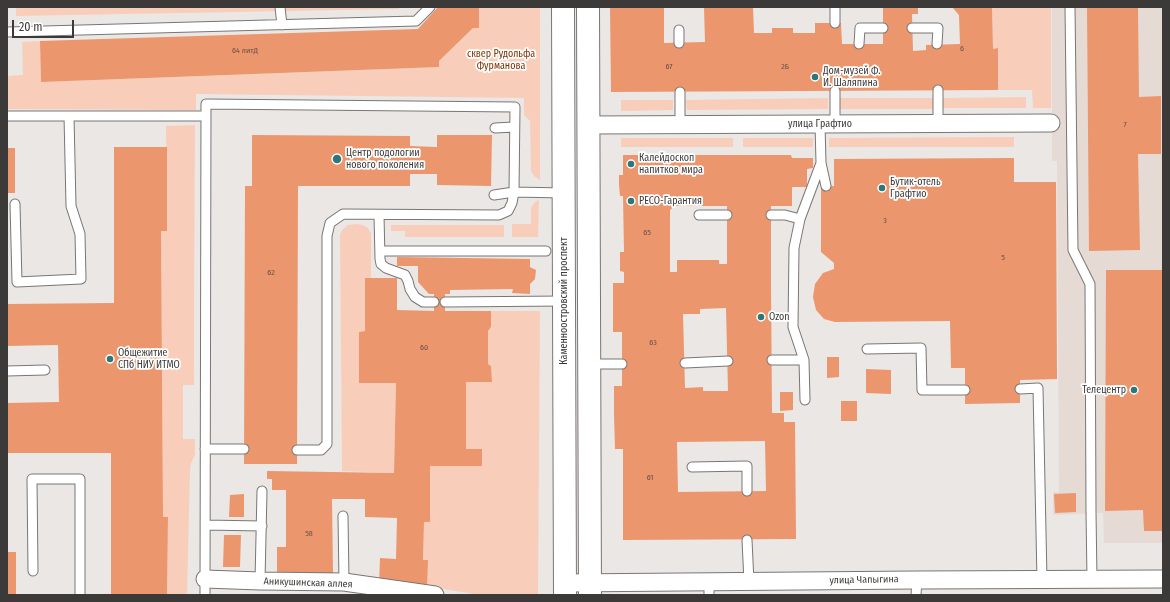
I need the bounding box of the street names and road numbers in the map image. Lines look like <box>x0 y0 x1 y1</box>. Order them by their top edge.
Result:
street label: улица Графтио <box>788 118 852 130</box>
street label: Каменноостровский проспект <box>558 237 570 365</box>
street label: улица Чапыгина <box>829 573 899 587</box>
street label: Аникушинская аллея <box>263 575 353 591</box>

